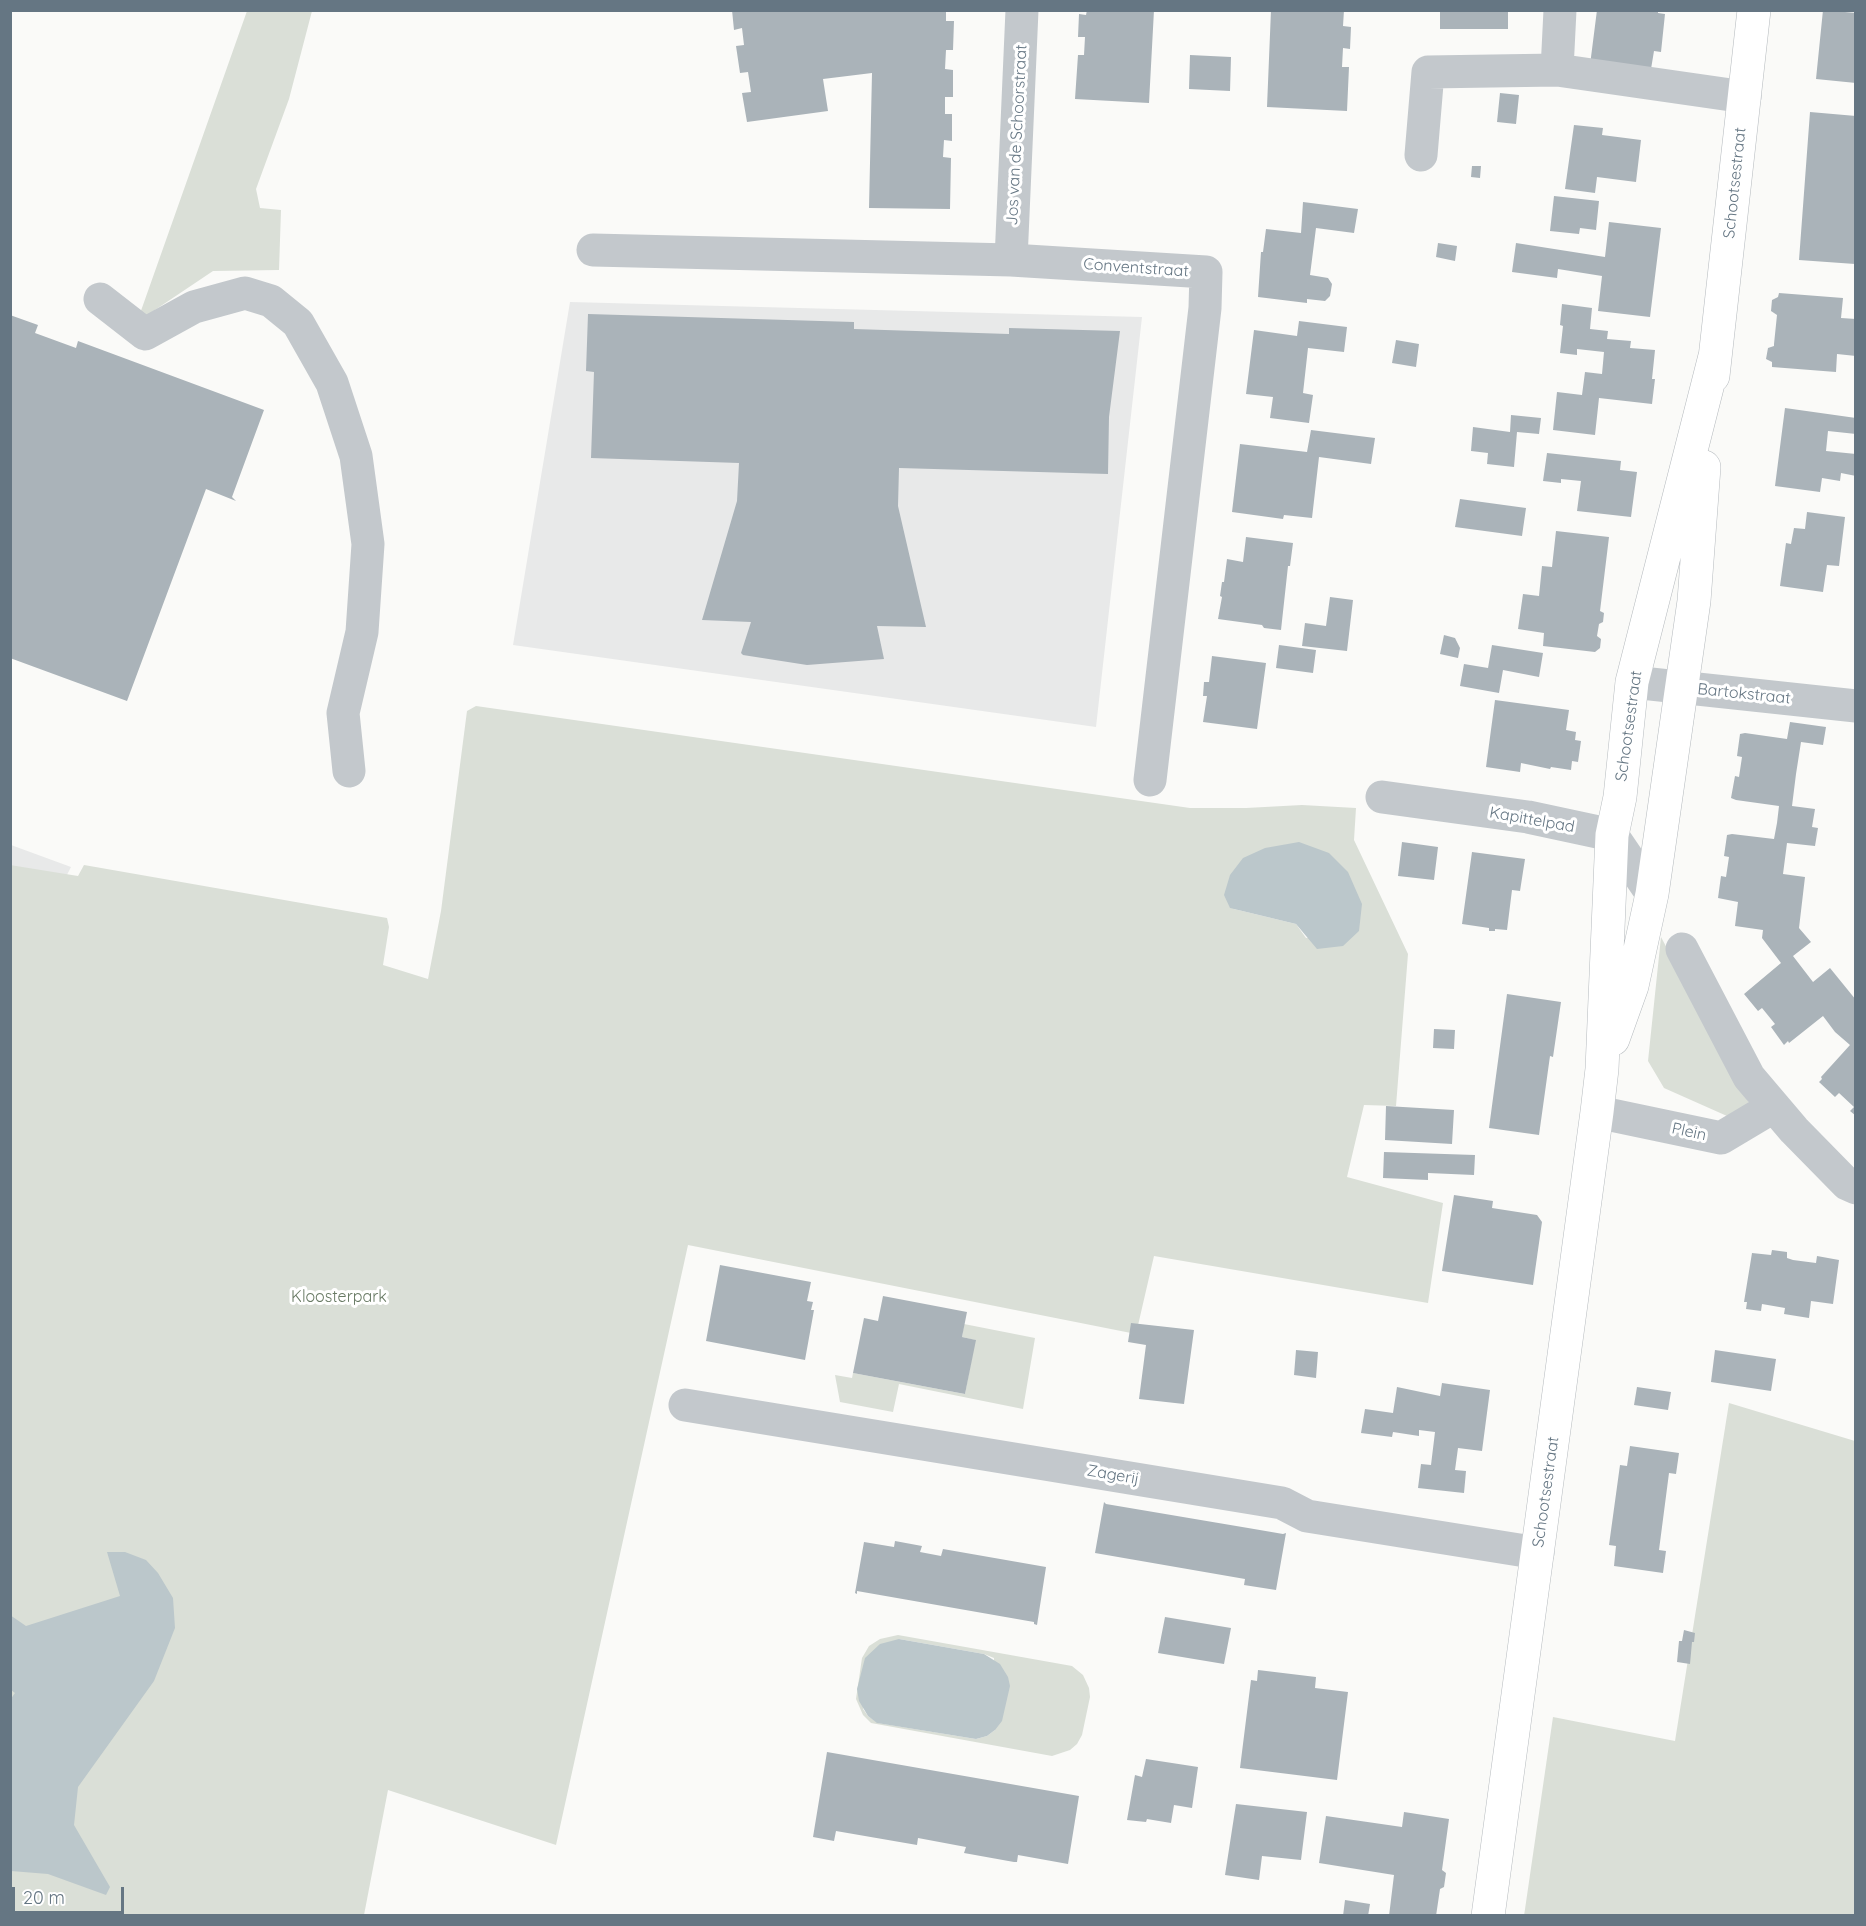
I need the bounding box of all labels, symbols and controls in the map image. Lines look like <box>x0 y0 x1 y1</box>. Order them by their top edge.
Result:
street label: Jos van de Schoorstraat <box>1003 44 1031 226</box>
street label: Schootsestraat <box>1720 126 1750 240</box>
street label: Conventstraat <box>1083 255 1189 281</box>
street label: Schootsestraat <box>1612 669 1646 783</box>
street label: Bartokstraat <box>1696 680 1792 708</box>
street label: Kapittelpad <box>1488 803 1576 837</box>
street label: Plein <box>1670 1119 1708 1145</box>
park label: Kloosterpark <box>291 1287 387 1307</box>
street label: Schootsestraat <box>1529 1435 1563 1549</box>
street label: Zagerij <box>1085 1461 1141 1489</box>
scale bar <box>15 1875 128 1913</box>
text: 20 m <box>23 1886 65 1909</box>

